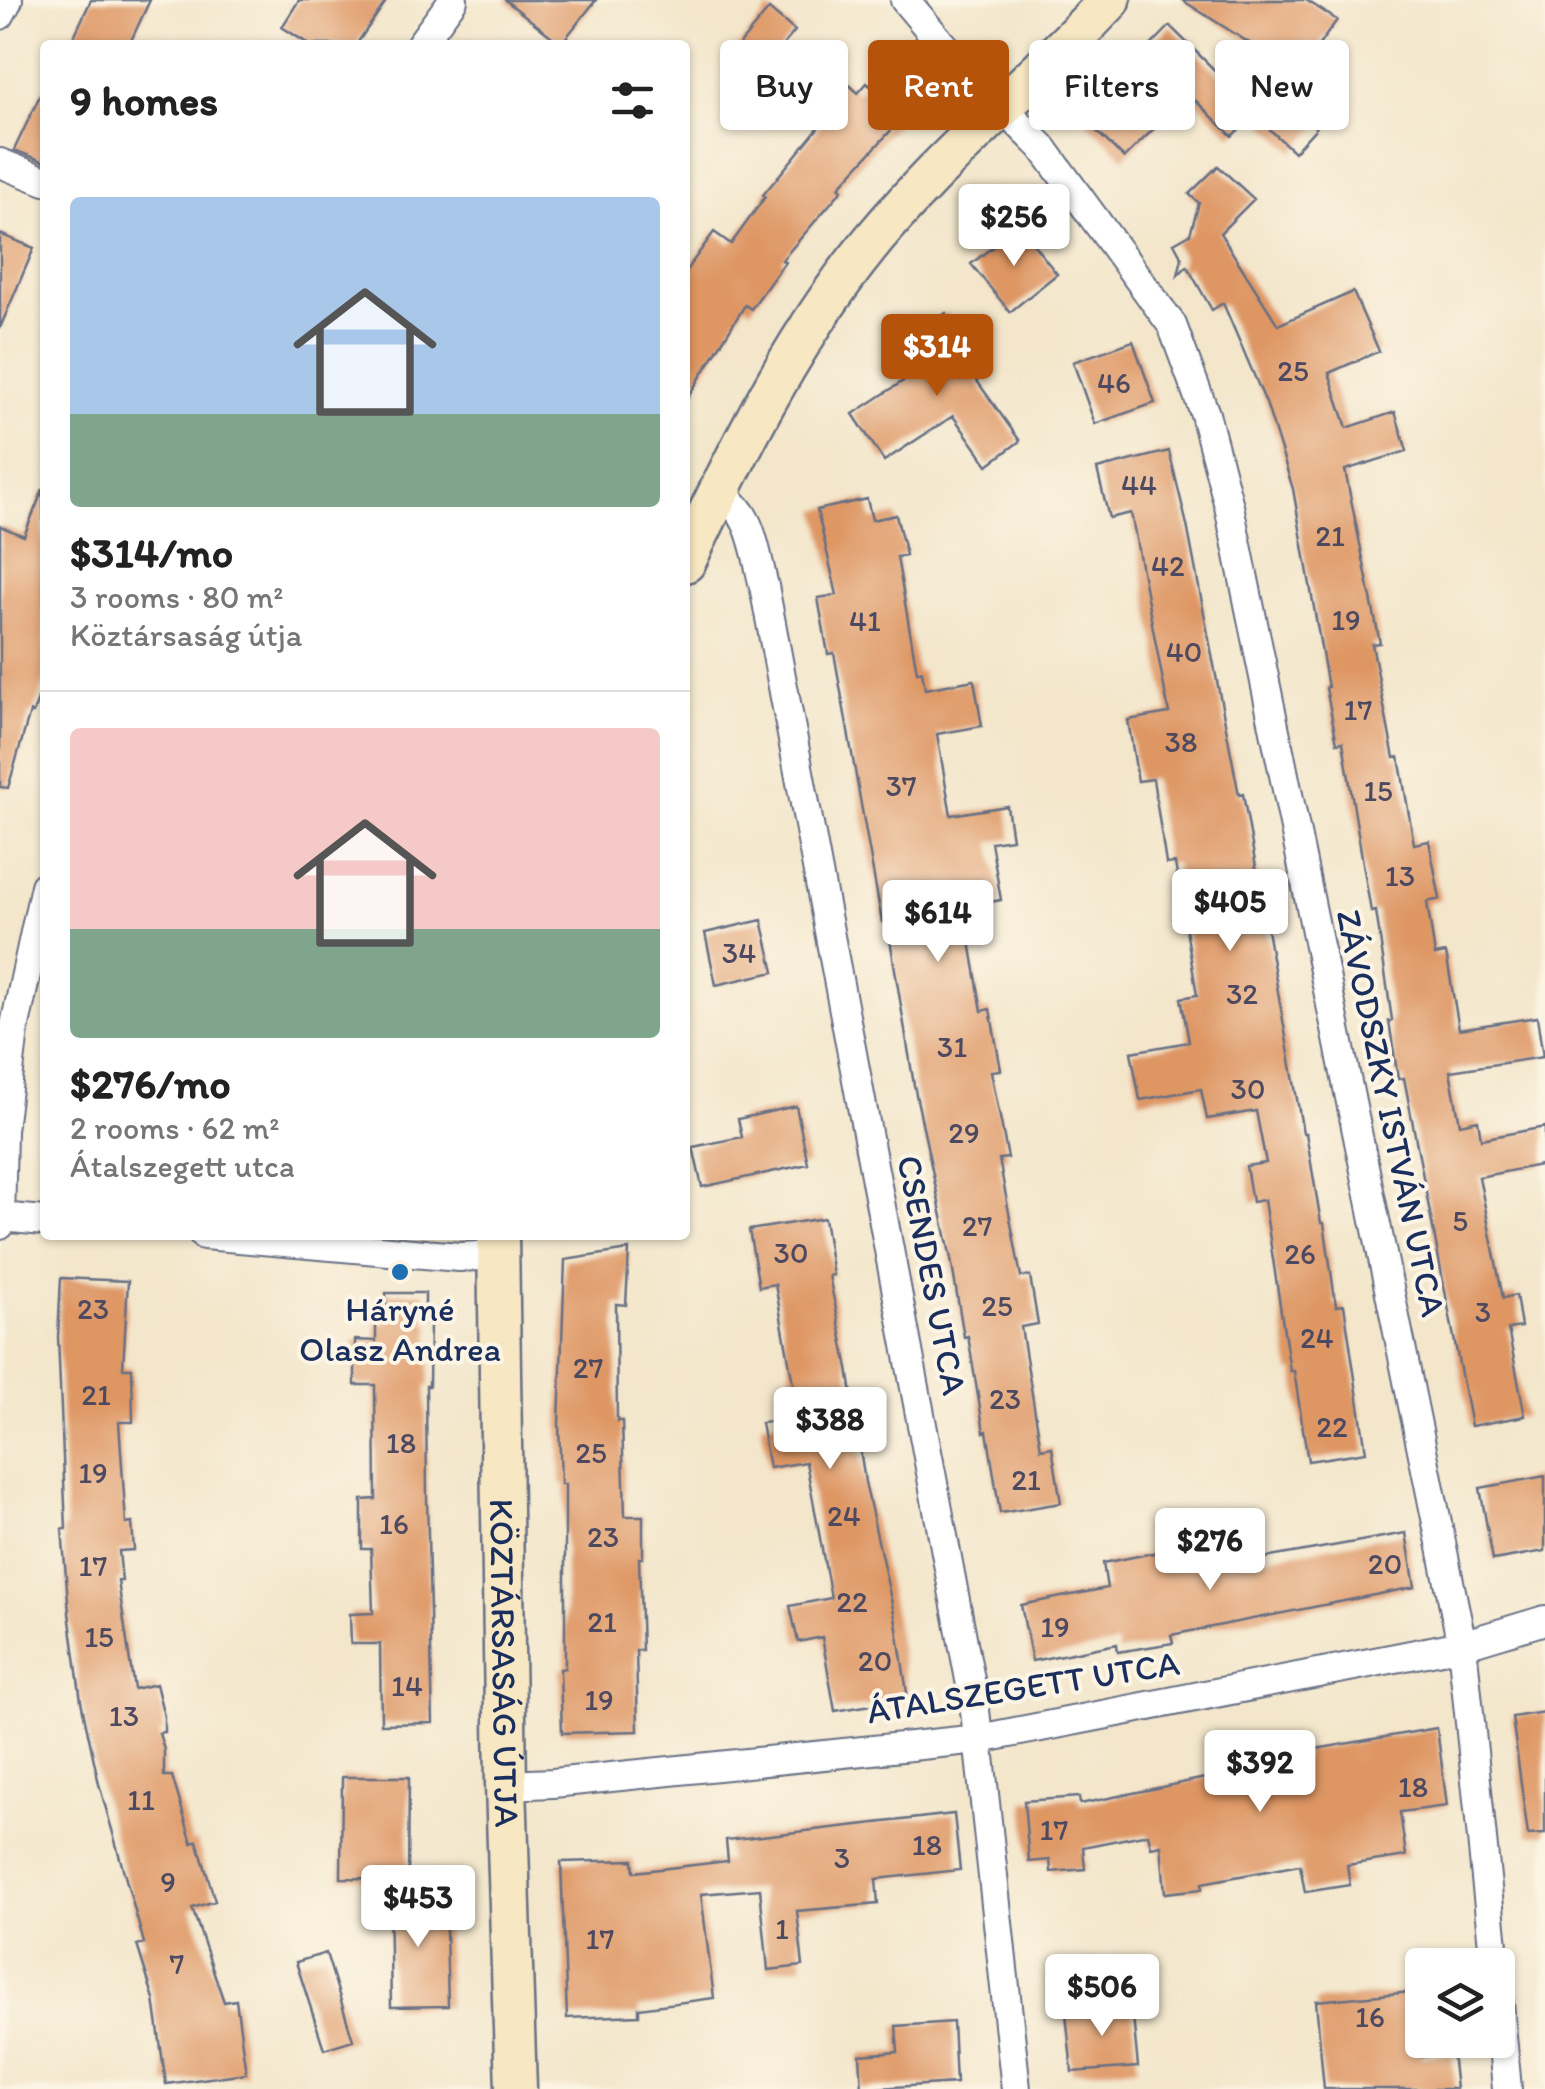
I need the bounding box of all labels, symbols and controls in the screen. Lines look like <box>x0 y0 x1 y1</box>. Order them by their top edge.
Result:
chip: Buy <box>720 40 848 130</box>
chip: Rent <box>868 40 1009 130</box>
chip: Filters <box>1029 40 1195 130</box>
chip: New <box>1215 40 1349 130</box>
icon: filters <box>605 73 660 128</box>
text: 9 homes <box>70 75 218 126</box>
pin: $256 <box>955 184 1073 269</box>
text: $256 <box>981 197 1047 235</box>
icon: home <box>275 262 455 442</box>
pin: $314 <box>878 314 996 399</box>
text: $314 <box>903 327 971 365</box>
house number: 25 <box>1277 352 1309 389</box>
house number: 46 <box>1097 364 1131 401</box>
house number: 44 <box>1121 466 1157 503</box>
house number: 21 <box>1315 517 1345 554</box>
text: $314/mo <box>70 527 233 578</box>
house number: 42 <box>1151 547 1185 584</box>
text: 3 rooms · 80 m² <box>70 578 284 616</box>
house number: 19 <box>1331 601 1361 638</box>
house number: 41 <box>849 602 881 639</box>
text: Köztársaság útja <box>70 616 302 654</box>
house number: 40 <box>1166 633 1202 670</box>
house number: 17 <box>1344 691 1373 728</box>
house number: 38 <box>1165 723 1197 760</box>
house number: 37 <box>885 767 917 804</box>
house number: 15 <box>1363 772 1393 809</box>
icon: home <box>275 793 455 973</box>
house number: 13 <box>1385 857 1415 894</box>
pin: $405 <box>1171 869 1289 954</box>
pin: $614 <box>879 880 997 965</box>
text: $405 <box>1194 882 1266 920</box>
text: $614 <box>904 893 972 931</box>
street label: ZÁVODSZKY ISTVÁN UTCA <box>1327 906 1455 1320</box>
house number: 34 <box>722 934 756 971</box>
house number: 32 <box>1226 975 1258 1012</box>
house number: 31 <box>937 1028 967 1065</box>
text: $276/mo <box>70 1058 231 1109</box>
house number: 30 <box>1231 1070 1265 1107</box>
text: 2 rooms · 62 m² <box>70 1109 279 1147</box>
house number: 29 <box>948 1114 980 1151</box>
text: Átalszegett utca <box>70 1147 295 1185</box>
street label: CSENDES UTCA <box>888 1152 976 1398</box>
house number: 5 <box>1452 1202 1468 1239</box>
house number: 27 <box>962 1207 992 1244</box>
house number: 30 <box>774 1234 808 1271</box>
house number: 26 <box>1284 1235 1316 1272</box>
marker: Háryné Olasz Andrea <box>389 1261 411 1283</box>
house number: 25 <box>981 1287 1013 1324</box>
place label: Háryné Olasz Andrea <box>299 1288 501 1370</box>
house number: 23 <box>77 1290 109 1327</box>
house number: 3 <box>1475 1293 1491 1330</box>
house number: 24 <box>1300 1319 1334 1356</box>
house number: 27 <box>573 1349 603 1386</box>
house number: 21 <box>81 1376 111 1413</box>
house number: 23 <box>989 1380 1021 1417</box>
pin: $388 <box>771 1387 889 1472</box>
text: $388 <box>796 1400 864 1438</box>
house number: 22 <box>1316 1408 1348 1445</box>
house number: 18 <box>386 1424 416 1461</box>
house number: 25 <box>575 1434 607 1471</box>
house number: 19 <box>78 1454 108 1491</box>
house number: 21 <box>1011 1461 1041 1498</box>
house number: 24 <box>827 1497 861 1534</box>
street label: KÖZTÁRSASÁG ÚTJA <box>481 1498 528 1828</box>
house number: 16 <box>379 1505 409 1542</box>
pin: $276 <box>1151 1508 1269 1593</box>
house number: 23 <box>587 1518 619 1555</box>
text: $276 <box>1177 1521 1243 1559</box>
house number: 20 <box>1368 1545 1402 1582</box>
house number: 17 <box>79 1547 108 1584</box>
house number: 22 <box>836 1583 868 1620</box>
house number: 21 <box>587 1603 617 1640</box>
house number: 19 <box>1040 1608 1070 1645</box>
house number: 15 <box>84 1618 114 1655</box>
house number: 20 <box>858 1642 892 1679</box>
street label: ÁTALSZEGETT UTCA <box>864 1642 1182 1732</box>
house number: 14 <box>391 1667 423 1704</box>
house number: 19 <box>584 1681 614 1718</box>
house number: 13 <box>109 1697 139 1734</box>
pin: $392 <box>1201 1730 1319 1815</box>
text: $392 <box>1226 1743 1294 1781</box>
house number: 18 <box>1398 1768 1428 1805</box>
house number: 11 <box>127 1781 155 1818</box>
house number: 17 <box>1040 1811 1069 1848</box>
house number: 18 <box>912 1826 942 1863</box>
house number: 3 <box>834 1839 850 1876</box>
house number: 9 <box>160 1863 176 1900</box>
pin: $453 <box>359 1865 477 1950</box>
text: $453 <box>383 1878 453 1916</box>
house number: 1 <box>775 1910 789 1947</box>
house number: 17 <box>586 1920 615 1957</box>
house number: 7 <box>170 1945 185 1982</box>
map controls <box>1405 1948 1515 2058</box>
button: layers <box>1405 1948 1515 2058</box>
pin: $506 <box>1043 1954 1161 2039</box>
text: $506 <box>1067 1967 1137 2005</box>
house number: 16 <box>1355 1998 1385 2035</box>

